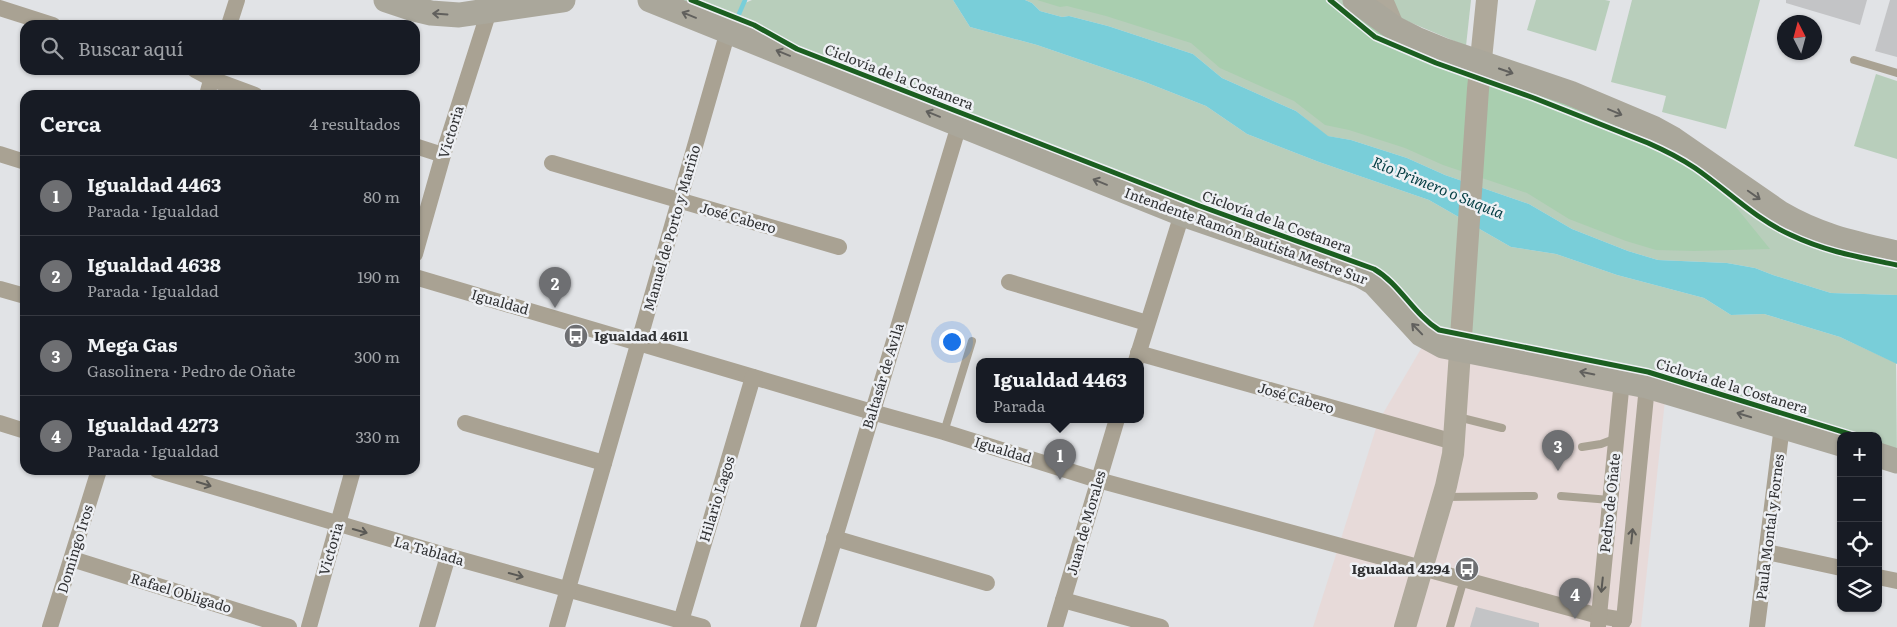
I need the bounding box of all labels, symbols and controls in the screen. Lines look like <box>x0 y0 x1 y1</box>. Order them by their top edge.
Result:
one-way arrow <box>433 9 449 18</box>
one-way arrow <box>682 10 697 20</box>
north arrow <box>1777 15 1822 60</box>
search box <box>20 20 420 75</box>
icon: search <box>38 34 66 62</box>
text: Buscar aquí <box>78 34 183 62</box>
street label: Ciclovía de la Costanera <box>822 38 977 114</box>
one-way arrow <box>776 48 791 57</box>
one-way arrow <box>1497 67 1513 77</box>
street label: Victoria <box>433 102 468 161</box>
text: Cerca <box>40 107 101 138</box>
one-way arrow <box>1607 108 1622 117</box>
one-way arrow <box>926 109 941 119</box>
text: 4 resultados <box>309 111 400 135</box>
street label: Manuel de Porto y Mariño <box>638 142 704 313</box>
water label: Río Primero o Suquía <box>1369 150 1508 224</box>
text: Igualdad 4463 <box>87 170 221 198</box>
one-way arrow <box>1093 176 1108 186</box>
street label: Intendente Ramón Bautista Mestre Sur <box>1122 182 1371 289</box>
text: 1 <box>53 184 59 208</box>
text: 80 m <box>363 184 400 208</box>
street label: Ciclovía de la Costanera <box>1200 185 1355 258</box>
one-way arrow <box>1747 190 1761 200</box>
street label: José Cabero <box>698 197 779 238</box>
text: Parada · Igualdad <box>87 198 219 222</box>
text: Igualdad 4638 <box>87 250 221 278</box>
text: 2 <box>52 264 60 288</box>
text: 190 m <box>357 264 400 288</box>
pin: 2 <box>539 267 571 308</box>
text: Parada · Igualdad <box>87 278 219 302</box>
street label: Igualdad <box>469 283 532 319</box>
street label: Baltasár de Avila <box>856 320 908 431</box>
one-way arrow <box>1411 322 1423 335</box>
bus stop icon: Igualdad 4611 <box>563 323 589 349</box>
place label: Igualdad 4611 <box>594 325 689 345</box>
your location <box>939 329 965 355</box>
text: Mega Gas <box>87 330 177 358</box>
text: 3 <box>52 344 60 368</box>
text: 300 m <box>354 344 400 368</box>
street label: Ciclovía de la Costanera <box>1654 352 1811 418</box>
text: Gasolinera · Pedro de Oñate <box>87 358 295 382</box>
popup <box>976 358 1144 423</box>
text: Igualdad 4463 <box>993 365 1127 393</box>
one-way arrow <box>1579 368 1595 378</box>
street label: José Cabero <box>1256 377 1337 418</box>
text: Parada <box>993 393 1045 417</box>
one-way arrow <box>1736 409 1752 419</box>
text: Igualdad 4273 <box>87 410 219 438</box>
text: 4 <box>51 424 61 448</box>
text: 330 m <box>355 424 400 448</box>
pin: 3 <box>1542 430 1574 471</box>
street label: Igualdad <box>972 431 1035 467</box>
map controls <box>1837 432 1882 612</box>
button: + <box>1837 432 1882 477</box>
text: Parada · Igualdad <box>87 438 219 462</box>
pin: 1 <box>1044 439 1076 480</box>
street label: Pedro de Oñate <box>1594 452 1624 554</box>
street label: Hilario Lagos <box>693 453 739 544</box>
street label: Paula Montal y Fornes <box>1750 453 1788 601</box>
street label: Juan de Morales <box>1061 468 1110 577</box>
button: − <box>1837 477 1882 522</box>
one-way arrow <box>196 480 212 490</box>
street label: Domingo Iros <box>51 502 97 595</box>
street label: Victoria <box>313 519 347 578</box>
button: locate <box>1837 522 1882 567</box>
one-way arrow <box>351 526 367 536</box>
one-way arrow <box>1627 529 1637 545</box>
street label: La Tablada <box>392 530 467 570</box>
bus stop icon: Igualdad 4294 <box>1454 556 1480 582</box>
place label: Igualdad 4294 <box>1351 558 1451 578</box>
street label: Rafael Obligado <box>128 567 234 617</box>
button: layers <box>1837 567 1882 612</box>
one-way arrow <box>508 571 524 580</box>
one-way arrow <box>1597 577 1607 593</box>
pin: 4 <box>1559 578 1591 619</box>

